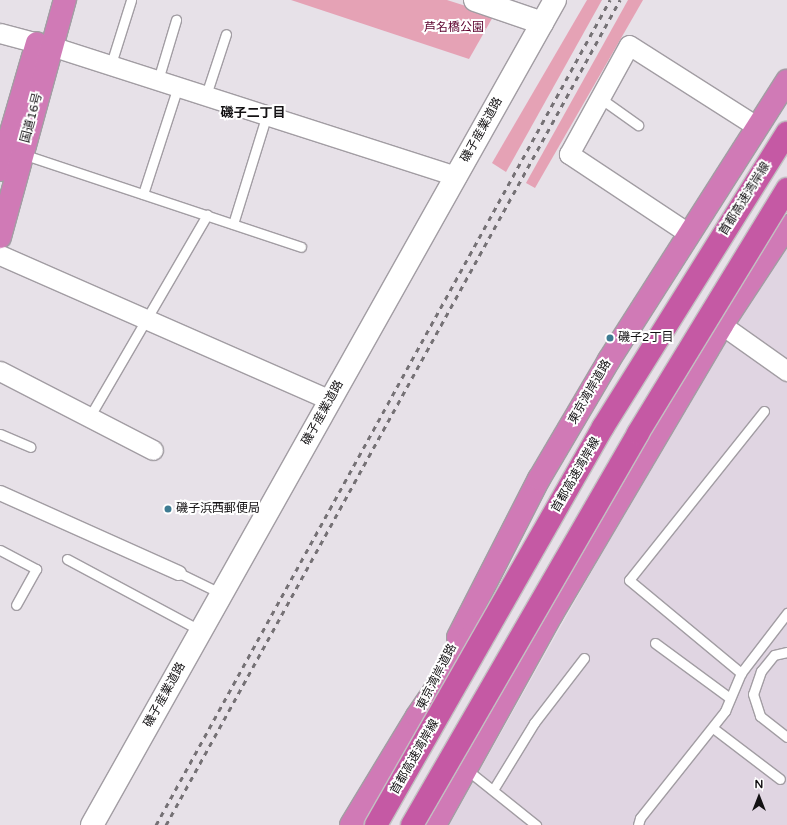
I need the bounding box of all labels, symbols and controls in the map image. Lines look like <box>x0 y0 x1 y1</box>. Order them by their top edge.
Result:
park label: 芦名橋公園 <box>424 21 484 35</box>
street label: 国道16号 <box>18 91 46 145</box>
street label: 磯子産業道路 <box>458 95 506 165</box>
district label: 磯子二丁目 <box>221 105 285 121</box>
street label: 首都高速湾岸線 <box>717 160 773 238</box>
place label: 磯子2丁目 <box>618 331 674 345</box>
marker: 磯子2丁目 <box>605 333 615 343</box>
street label: 東京湾岸道路 <box>566 357 614 427</box>
street label: 磯子産業道路 <box>299 378 347 448</box>
street label: 首都高速湾岸線 <box>549 435 603 515</box>
place label: 磯子浜西郵便局 <box>176 502 260 516</box>
marker: 磯子浜西郵便局 <box>163 504 173 514</box>
street label: 東京湾岸道路 <box>414 642 460 712</box>
street label: 磯子産業道路 <box>141 660 189 730</box>
street label: 首都高速湾岸線 <box>388 717 442 797</box>
north arrow <box>739 777 779 817</box>
text: N <box>755 778 763 791</box>

